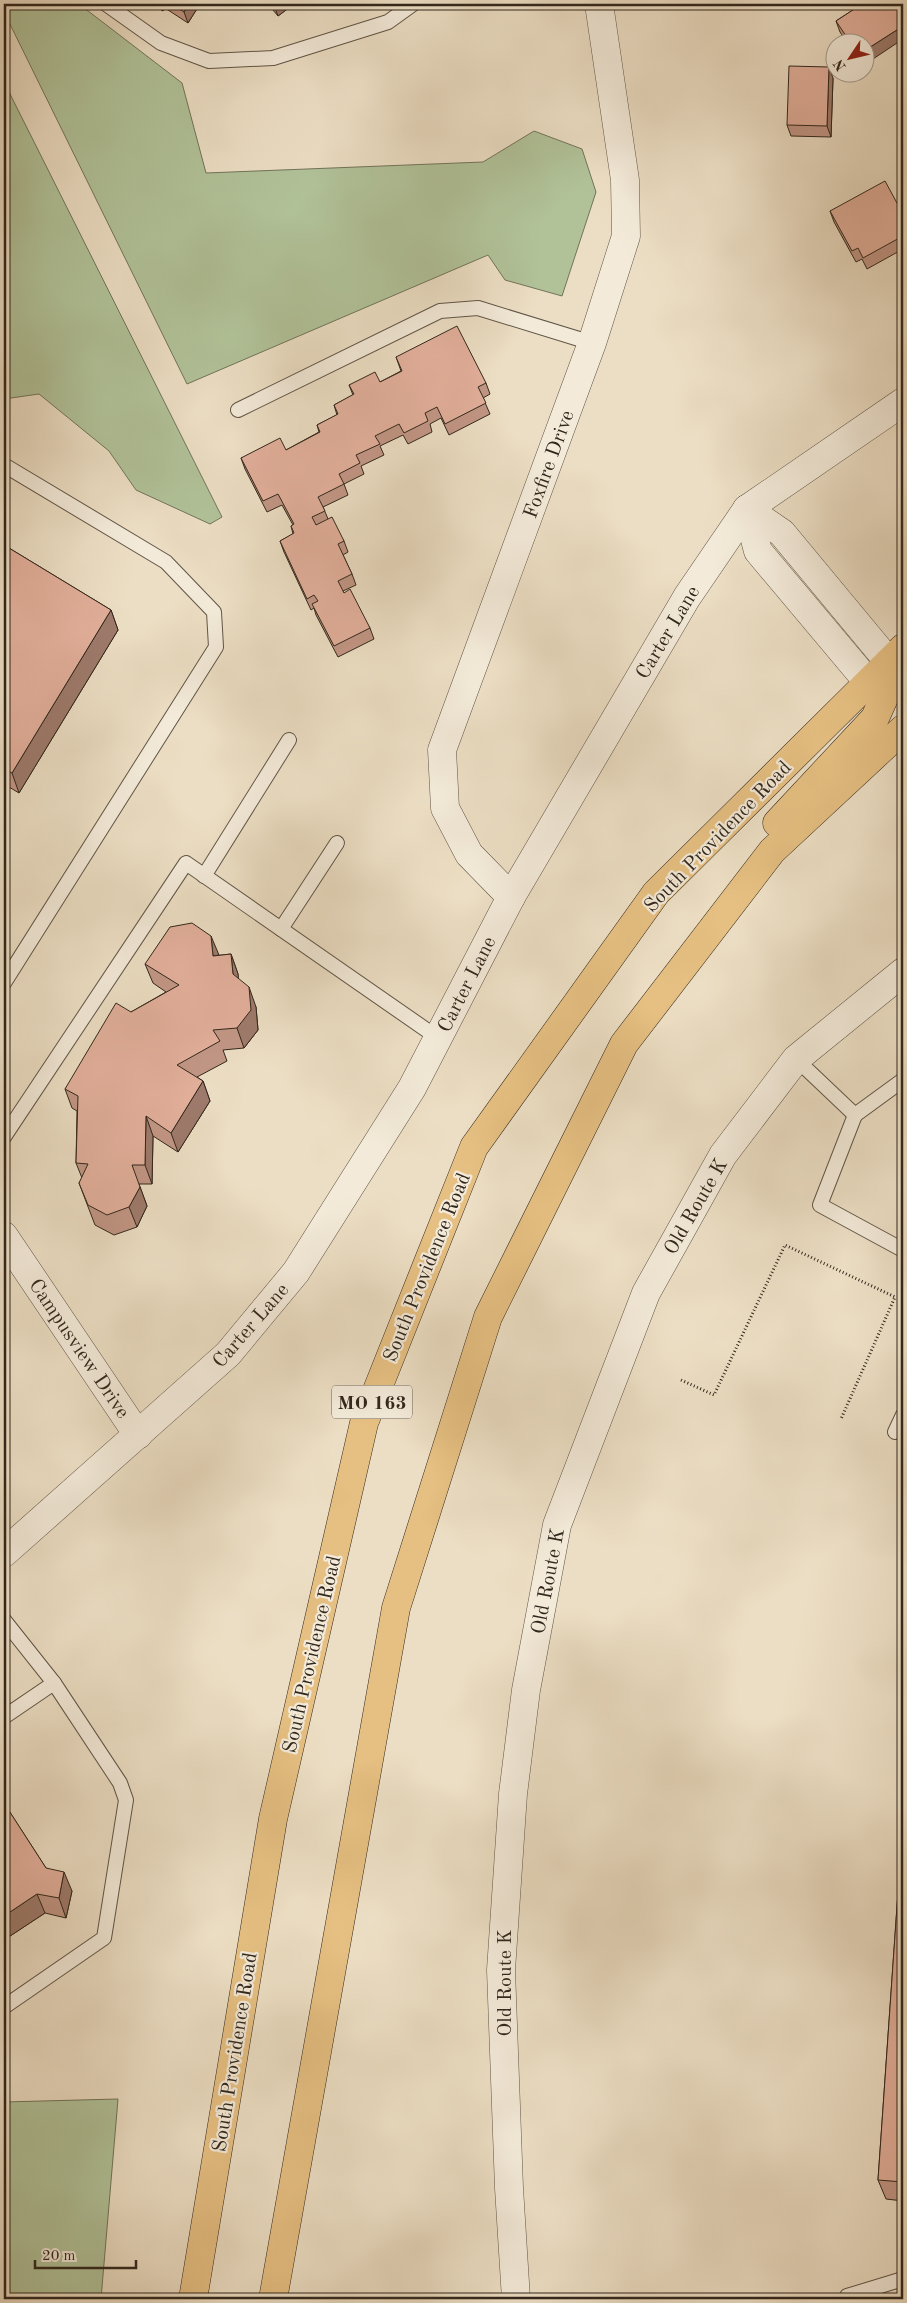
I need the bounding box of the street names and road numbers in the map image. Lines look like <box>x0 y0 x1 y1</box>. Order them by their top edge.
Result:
street label: Foxfire Drive <box>521 408 579 521</box>
street label: Carter Lane <box>633 583 704 683</box>
street label: South Providence Road <box>641 758 796 917</box>
street label: Carter Lane <box>435 934 500 1036</box>
street label: Old Route K <box>661 1156 732 1258</box>
street label: South Providence Road <box>381 1170 475 1365</box>
street label: Campusview Drive <box>24 1276 132 1422</box>
street label: Carter Lane <box>210 1280 293 1372</box>
road number: MO 163 <box>332 1385 412 1418</box>
street label: Old Route K <box>529 1527 569 1636</box>
street label: South Providence Road <box>280 1554 345 1755</box>
street label: Old Route K <box>496 1929 516 2037</box>
street label: South Providence Road <box>210 1951 262 2154</box>

